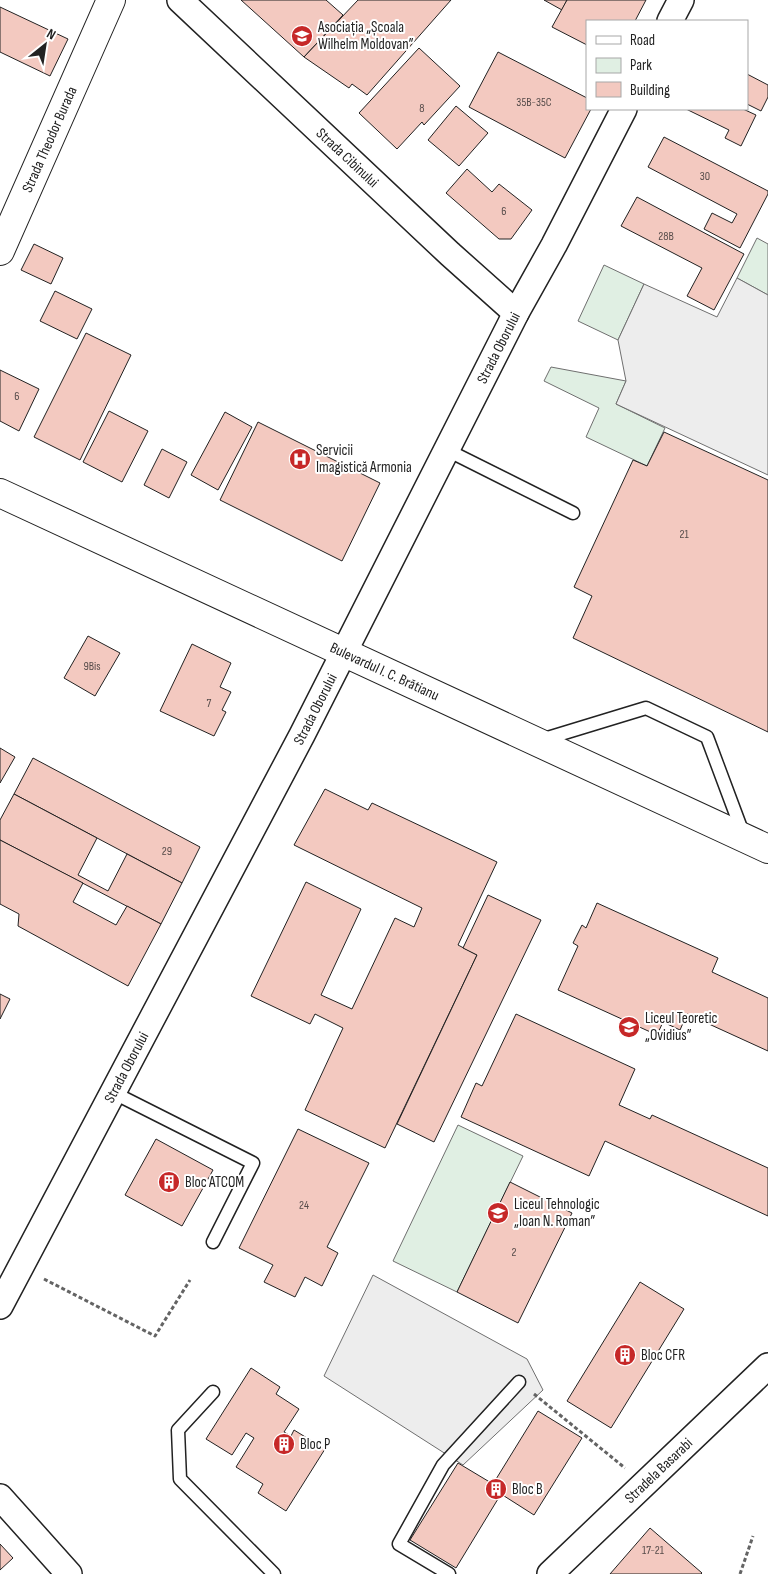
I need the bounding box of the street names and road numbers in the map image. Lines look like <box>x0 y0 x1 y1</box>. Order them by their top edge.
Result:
street label: Strada Theodor Burada <box>18 83 81 195</box>
street label: Strada Cibinului <box>312 124 383 192</box>
street label: Strada Oborului <box>472 309 524 387</box>
street label: Bulevardul I. C. Brătianu <box>327 638 442 705</box>
street label: Strada Oborului <box>289 670 341 748</box>
street label: Strada Oborului <box>100 1028 153 1106</box>
street label: Stradela Basarabi <box>621 1434 697 1507</box>

